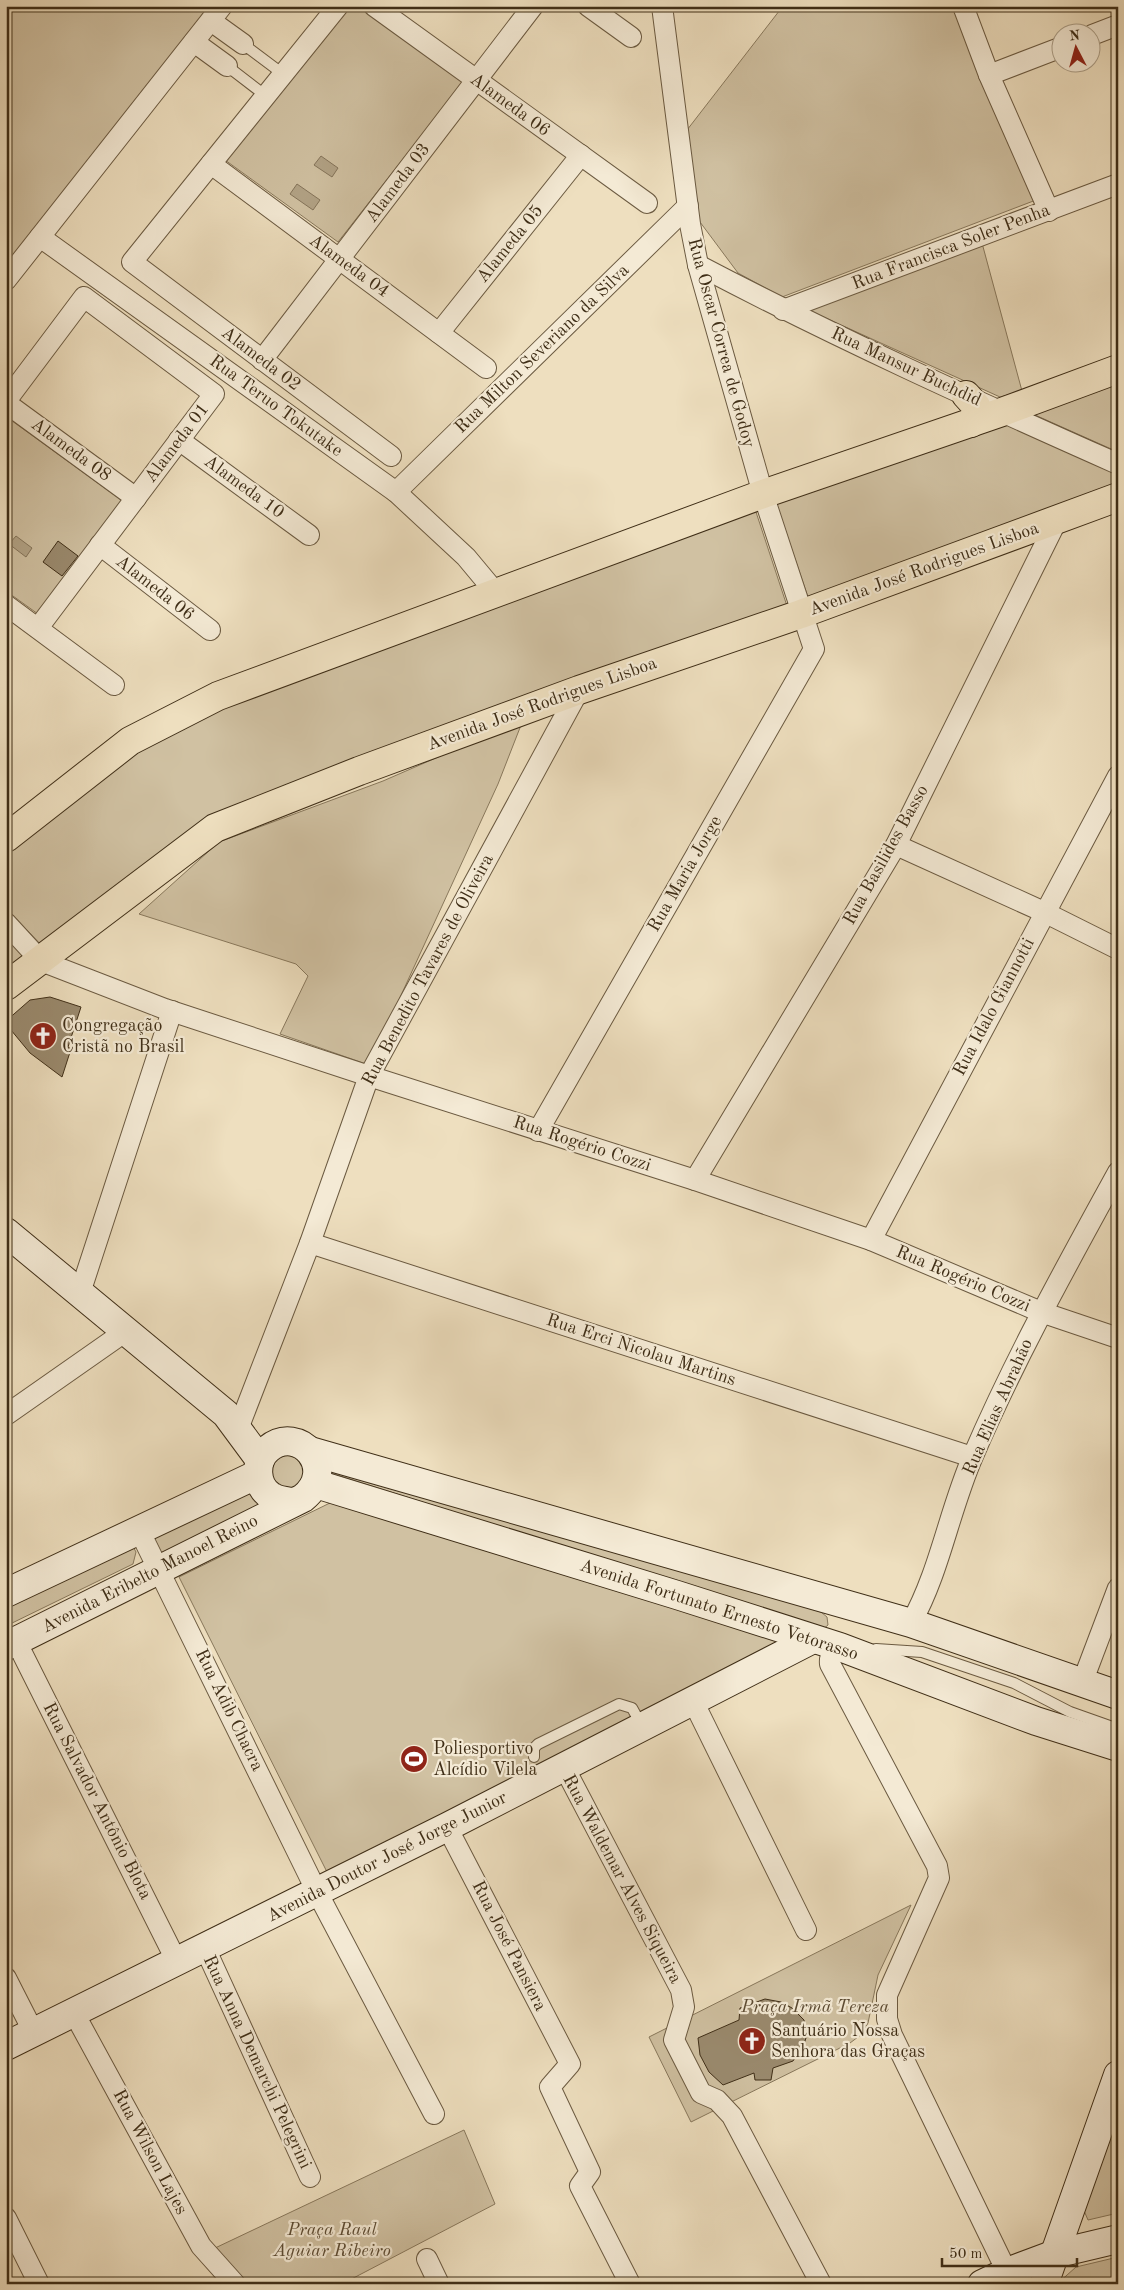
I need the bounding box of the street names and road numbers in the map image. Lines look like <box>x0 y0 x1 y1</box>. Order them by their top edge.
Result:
street label: Alameda 06 <box>467 70 553 140</box>
street label: Alameda 03 <box>362 140 434 226</box>
street label: Rua Francisca Soler Penha <box>850 201 1053 293</box>
street label: Alameda 05 <box>473 202 547 286</box>
street label: Alameda 04 <box>306 231 392 301</box>
street label: Rua Oscar Correa de Godoy <box>684 236 758 450</box>
street label: Rua Milton Severiano da Silva <box>451 261 633 437</box>
street label: Alameda 02 <box>218 323 304 395</box>
street label: Rua Mansur Buchdid <box>828 324 984 410</box>
street label: Rua Teruo Tokutake <box>206 352 346 460</box>
street label: Alameda 01 <box>141 400 213 486</box>
street label: Alameda 08 <box>28 415 114 485</box>
street label: Alameda 10 <box>201 452 287 522</box>
street label: Avenida José Rodrigues Lisboa <box>807 519 1041 619</box>
street label: Alameda 06 <box>112 552 198 624</box>
street label: Avenida José Rodrigues Lisboa <box>425 654 659 754</box>
street label: Rua Basilides Basso <box>840 782 932 928</box>
street label: Rua Maria Jorge <box>645 813 725 935</box>
street label: Rua Benedito Tavares de Oliveira <box>359 851 497 1089</box>
street label: Rua Idalo Giannotti <box>950 935 1038 1079</box>
street label: Rua Rogério Cozzi <box>511 1113 653 1175</box>
street label: Rua Rogério Cozzi <box>893 1243 1033 1315</box>
street label: Rua Erci Nicolau Martins <box>544 1311 738 1389</box>
street label: Rua Elias Abrahão <box>960 1336 1036 1478</box>
street label: Avenida Eribelto Manoel Reino <box>39 1511 261 1637</box>
street label: Avenida Fortunato Ernesto Vetorasso <box>577 1556 861 1664</box>
street label: Rua Adib Chacra <box>192 1646 266 1774</box>
street label: Rua Salvador Antônio Blota <box>39 1700 155 1903</box>
street label: Rua Waldemar Alves Siqueira <box>559 1772 685 1987</box>
street label: Avenida Doutor José Jorge Junior <box>264 1788 510 1926</box>
street label: Rua José Pansiera <box>468 1878 550 2014</box>
street label: Rua Anna Demarchi Pelegrini <box>200 1952 315 2172</box>
street label: Rua Wilson Lajes <box>109 2086 191 2218</box>

